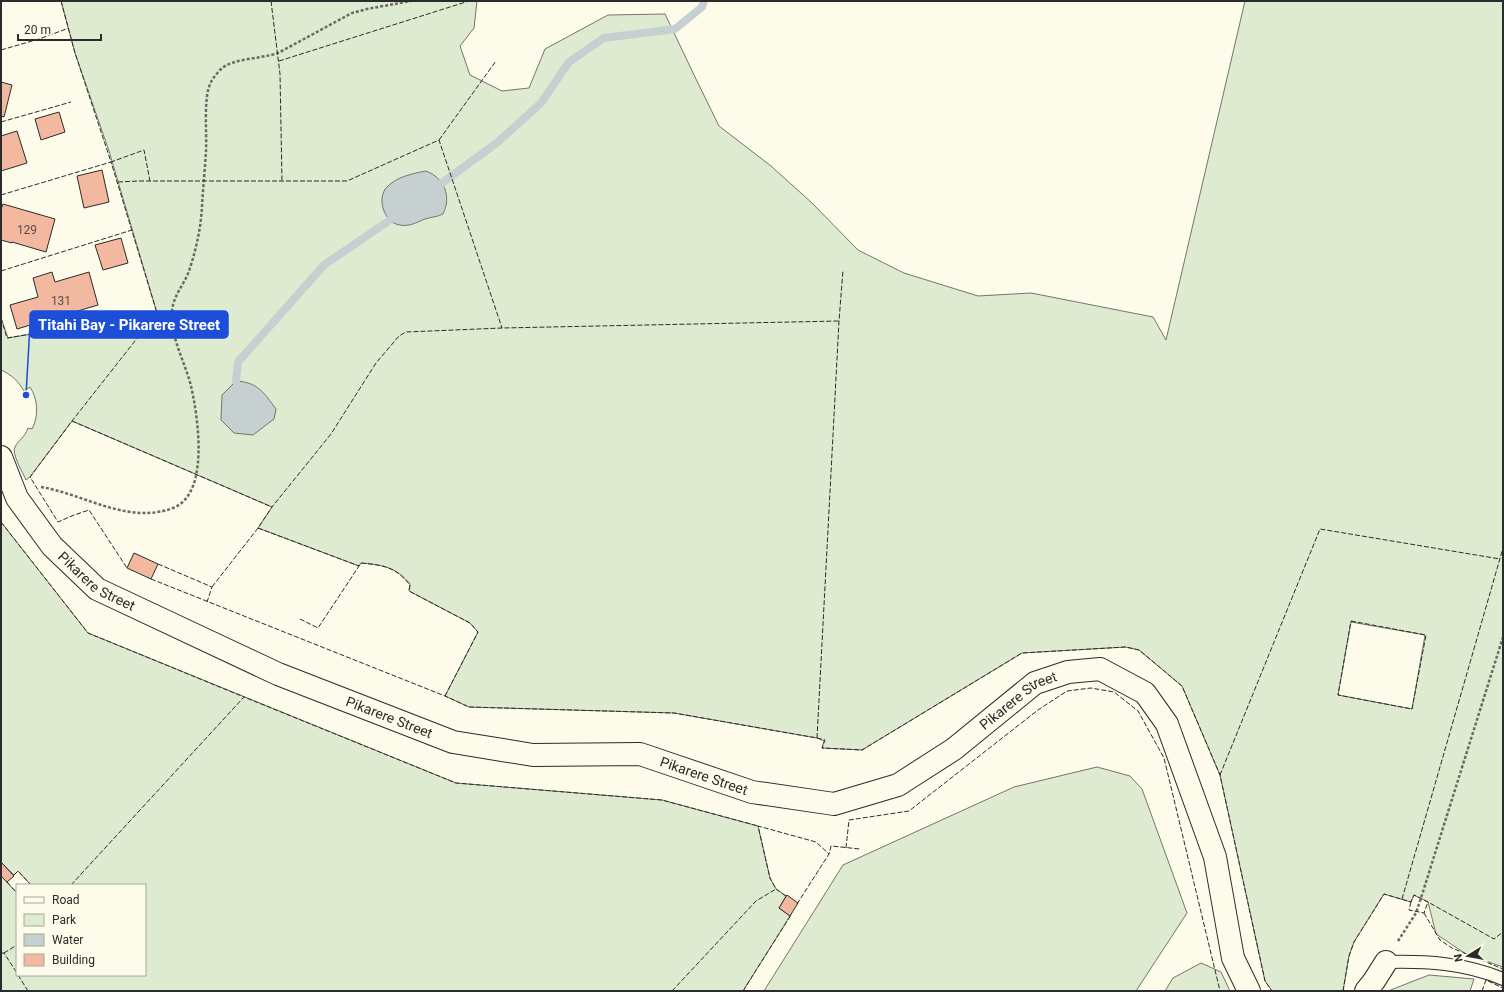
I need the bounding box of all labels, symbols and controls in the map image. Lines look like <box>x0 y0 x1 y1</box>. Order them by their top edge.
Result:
scale bar <box>18 16 101 42</box>
text: 20 m <box>24 23 51 37</box>
house number: 129 <box>17 223 37 237</box>
house number: 131 <box>51 294 71 308</box>
callout: Titahi Bay - Pikarere Street <box>30 311 228 338</box>
text: Titahi Bay - Pikarere Street <box>38 316 220 334</box>
street label: Pikarere Street <box>55 548 138 614</box>
street label: Pikarere Street <box>976 668 1059 733</box>
street label: Pikarere Street <box>344 693 435 741</box>
street label: Pikarere Street <box>658 753 750 798</box>
legend <box>16 884 146 976</box>
text: Road <box>52 893 80 907</box>
text: Park <box>52 913 77 927</box>
text: Water <box>52 933 83 947</box>
north arrow <box>1448 936 1488 976</box>
text: Building <box>52 953 95 967</box>
text: N <box>1452 953 1466 963</box>

